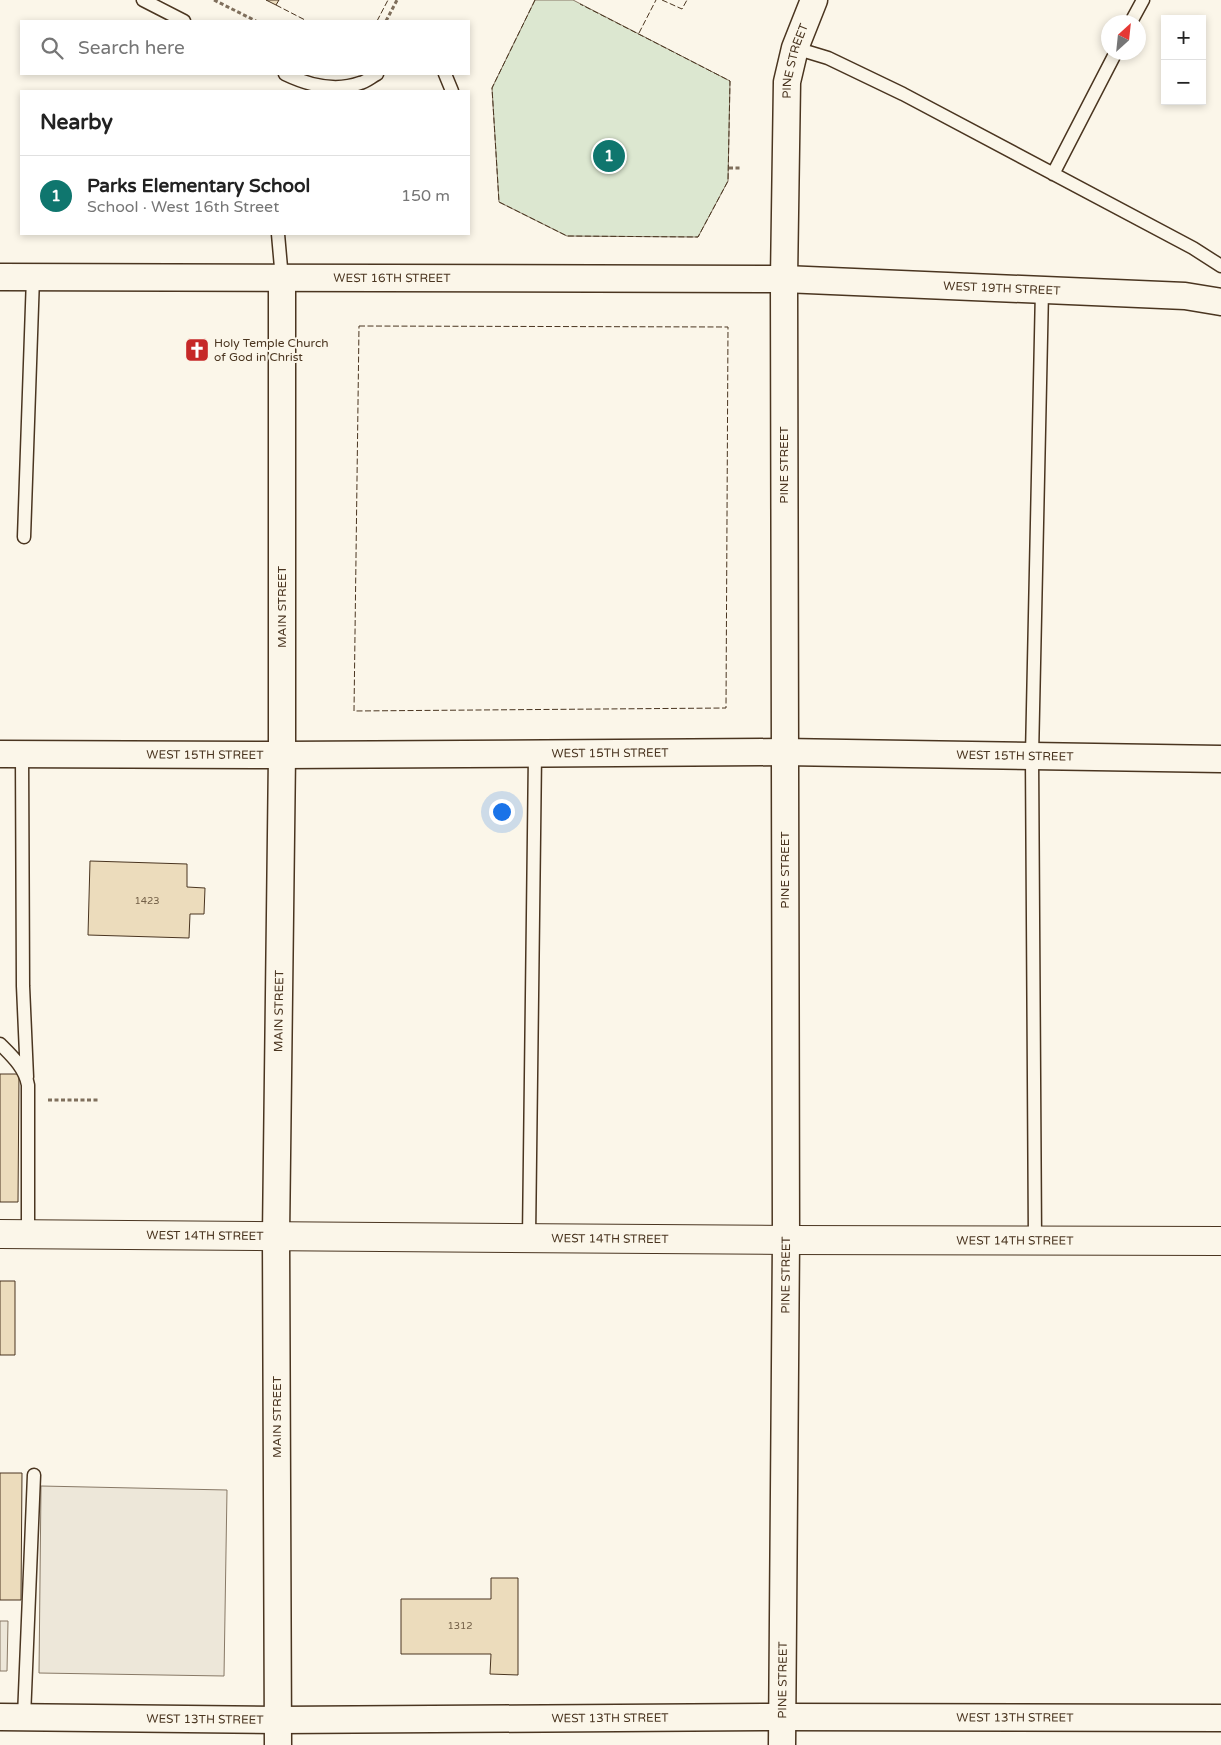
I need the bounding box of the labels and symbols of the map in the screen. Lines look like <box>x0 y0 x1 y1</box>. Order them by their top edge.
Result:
north arrow <box>1101 15 1146 60</box>
street label: PINE STREET <box>780 21 811 99</box>
pin: 1 <box>593 137 625 175</box>
street label: WEST 16TH STREET <box>333 271 451 285</box>
street label: WEST 19TH STREET <box>943 279 1061 298</box>
place label: Holy Temple Church of God in Christ <box>214 336 329 364</box>
church icon: Holy Temple Church of God in Christ <box>184 337 210 363</box>
street label: PINE STREET <box>777 426 791 504</box>
street label: MAIN STREET <box>275 565 289 648</box>
street label: WEST 15TH STREET <box>551 746 669 760</box>
street label: WEST 15TH STREET <box>146 748 264 762</box>
street label: WEST 15TH STREET <box>956 748 1074 764</box>
your location <box>489 799 515 825</box>
street label: PINE STREET <box>778 831 792 909</box>
house number: 1423 <box>134 895 160 907</box>
street label: MAIN STREET <box>271 969 286 1052</box>
street label: WEST 14TH STREET <box>146 1228 264 1243</box>
street label: WEST 14TH STREET <box>551 1231 669 1246</box>
street label: WEST 14TH STREET <box>956 1233 1074 1248</box>
street label: PINE STREET <box>778 1236 793 1314</box>
street label: MAIN STREET <box>270 1375 284 1458</box>
house number: 1312 <box>447 1620 473 1632</box>
street label: PINE STREET <box>775 1641 790 1719</box>
street label: WEST 13TH STREET <box>956 1710 1074 1725</box>
street label: WEST 13TH STREET <box>551 1711 669 1725</box>
street label: WEST 13TH STREET <box>146 1712 264 1727</box>

